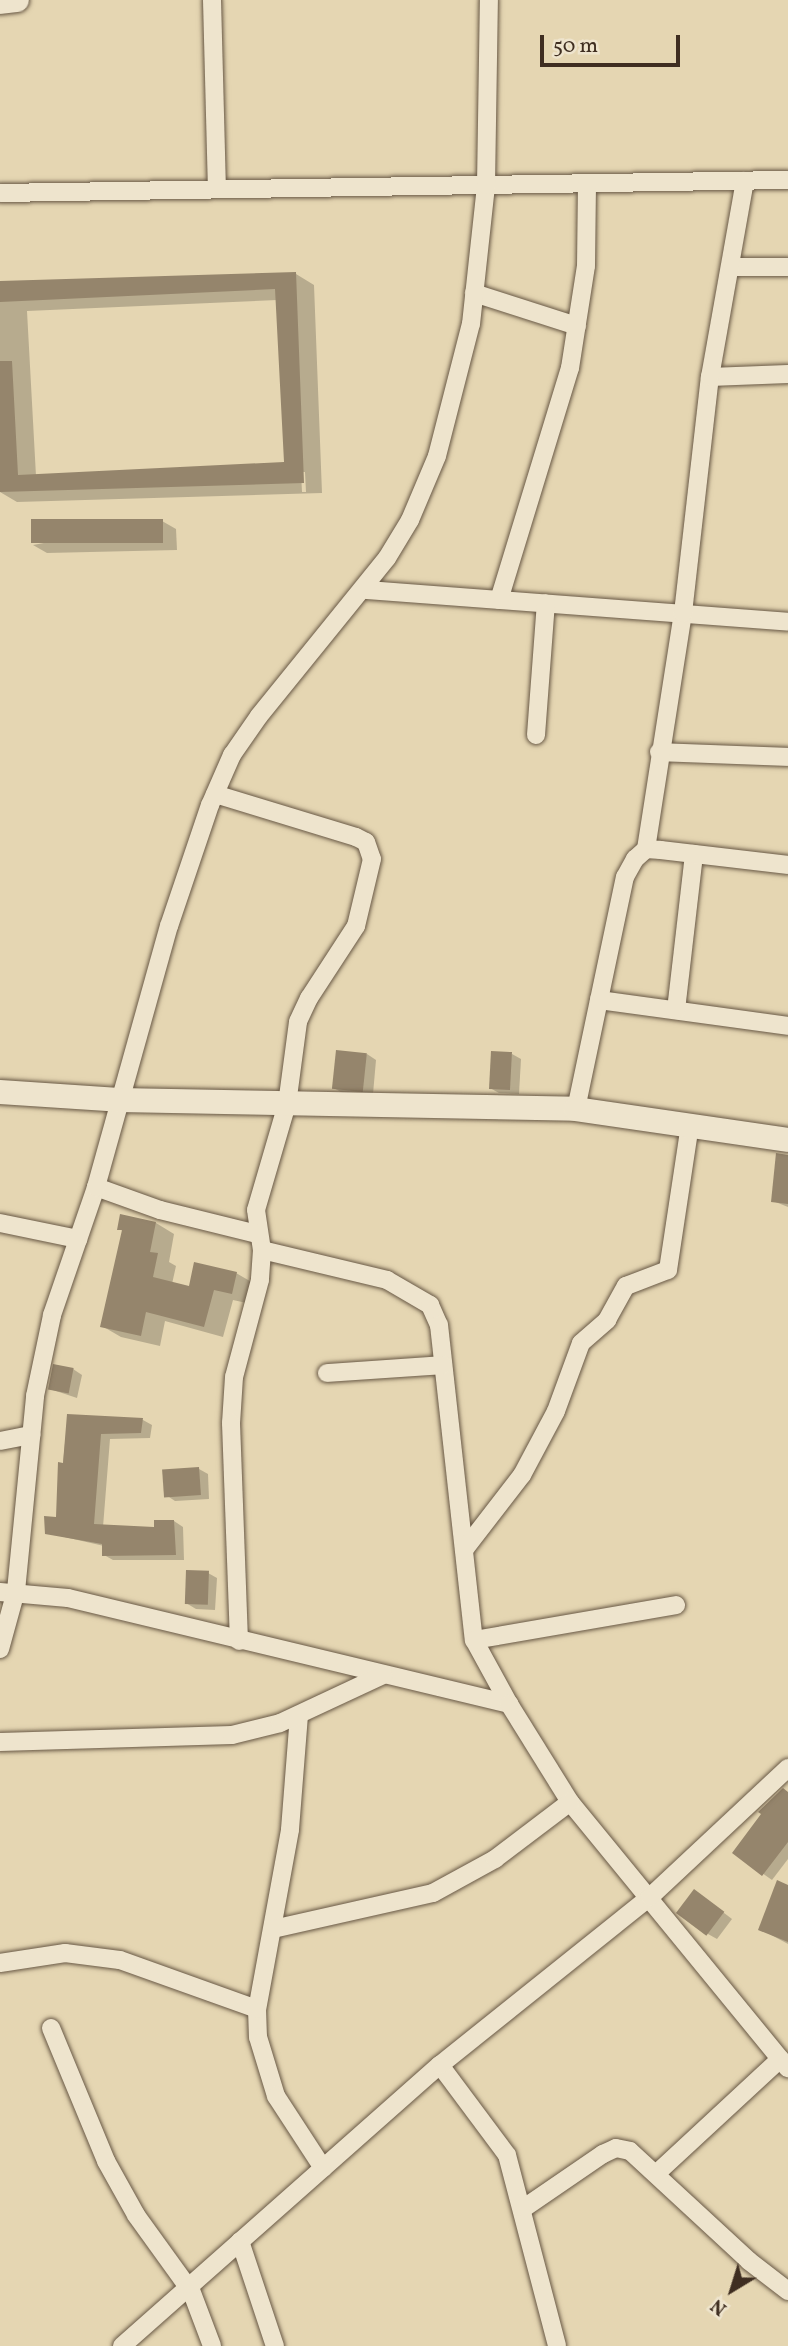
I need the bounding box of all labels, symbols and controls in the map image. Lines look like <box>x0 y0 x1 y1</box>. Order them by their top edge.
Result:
scale bar <box>543 21 683 65</box>
text: 50 m <box>553 32 598 61</box>
north arrow <box>697 2255 767 2325</box>
text: N <box>706 2292 733 2321</box>

